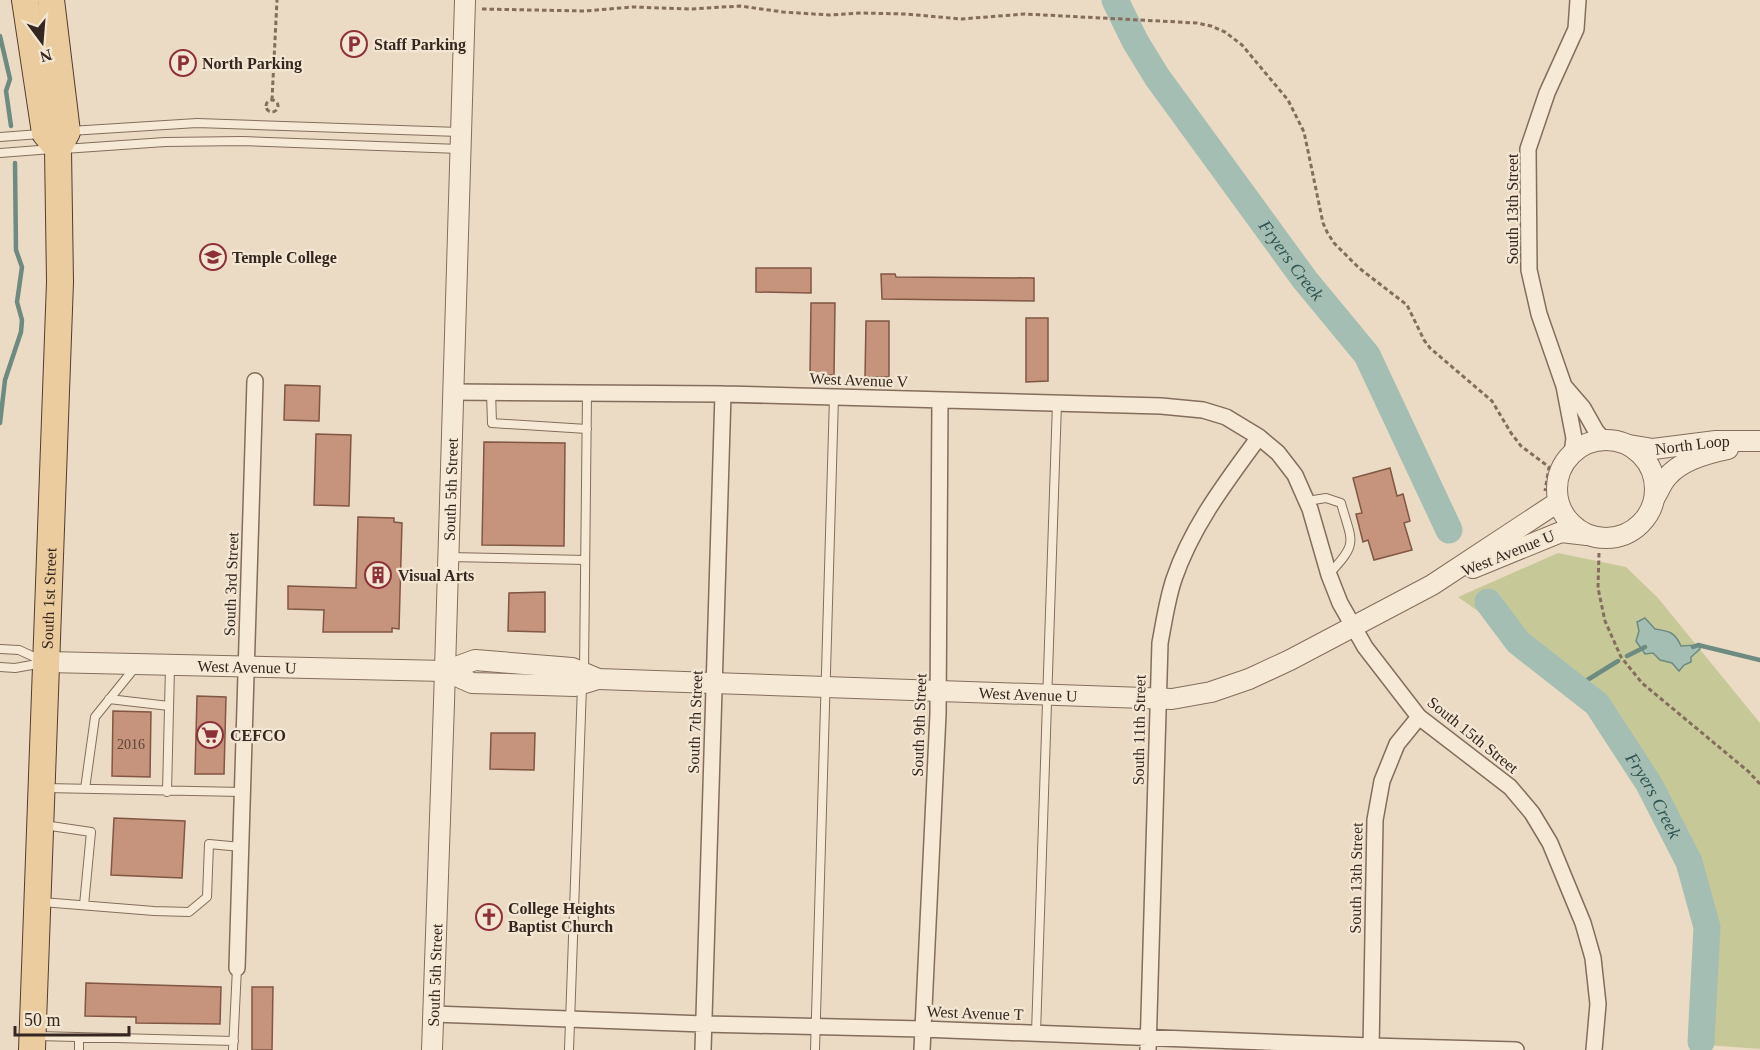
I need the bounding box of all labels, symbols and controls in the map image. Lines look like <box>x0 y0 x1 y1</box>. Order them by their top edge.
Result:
north arrow <box>12 12 72 72</box>
parking icon: Staff Parking <box>339 29 369 59</box>
place label: Staff Parking <box>374 36 466 54</box>
text: N <box>38 46 54 66</box>
parking icon: North Parking <box>168 48 198 78</box>
place label: North Parking <box>202 55 302 73</box>
street label: South 13th Street <box>1504 153 1521 265</box>
water label: Fryers Creek <box>1254 216 1328 305</box>
school or university icon: Temple College <box>198 242 228 272</box>
place label: Temple College <box>232 249 337 267</box>
street label: West Avenue V <box>809 370 909 390</box>
street label: North Loop <box>1654 433 1730 457</box>
street label: South 5th Street <box>440 437 460 541</box>
street label: West Avenue U <box>1459 526 1557 579</box>
street label: South 3rd Street <box>221 531 241 636</box>
street label: South 1st Street <box>38 547 59 649</box>
building icon: Visual Arts <box>363 560 393 590</box>
place label: Visual Arts <box>398 567 474 584</box>
street label: West Avenue U <box>197 657 297 676</box>
street label: South 7th Street <box>685 670 705 774</box>
street label: South 9th Street <box>909 673 929 777</box>
street label: South 11th Street <box>1130 674 1148 785</box>
street label: West Avenue U <box>978 684 1078 704</box>
street label: South 15th Street <box>1424 693 1522 777</box>
supermarket icon: CEFCO <box>195 720 225 750</box>
place label: CEFCO <box>230 727 286 744</box>
house number: 2016 <box>117 737 145 752</box>
water label: Fryers Creek <box>1621 748 1686 842</box>
street label: South 13th Street <box>1347 822 1365 934</box>
place label: College Heights Baptist Church <box>508 900 615 936</box>
church icon: College Heights Baptist Church <box>474 902 504 932</box>
street label: South 5th Street <box>424 923 445 1027</box>
scale bar <box>15 999 129 1037</box>
street label: West Avenue T <box>926 1003 1024 1023</box>
text: 50 m <box>24 1010 61 1030</box>

